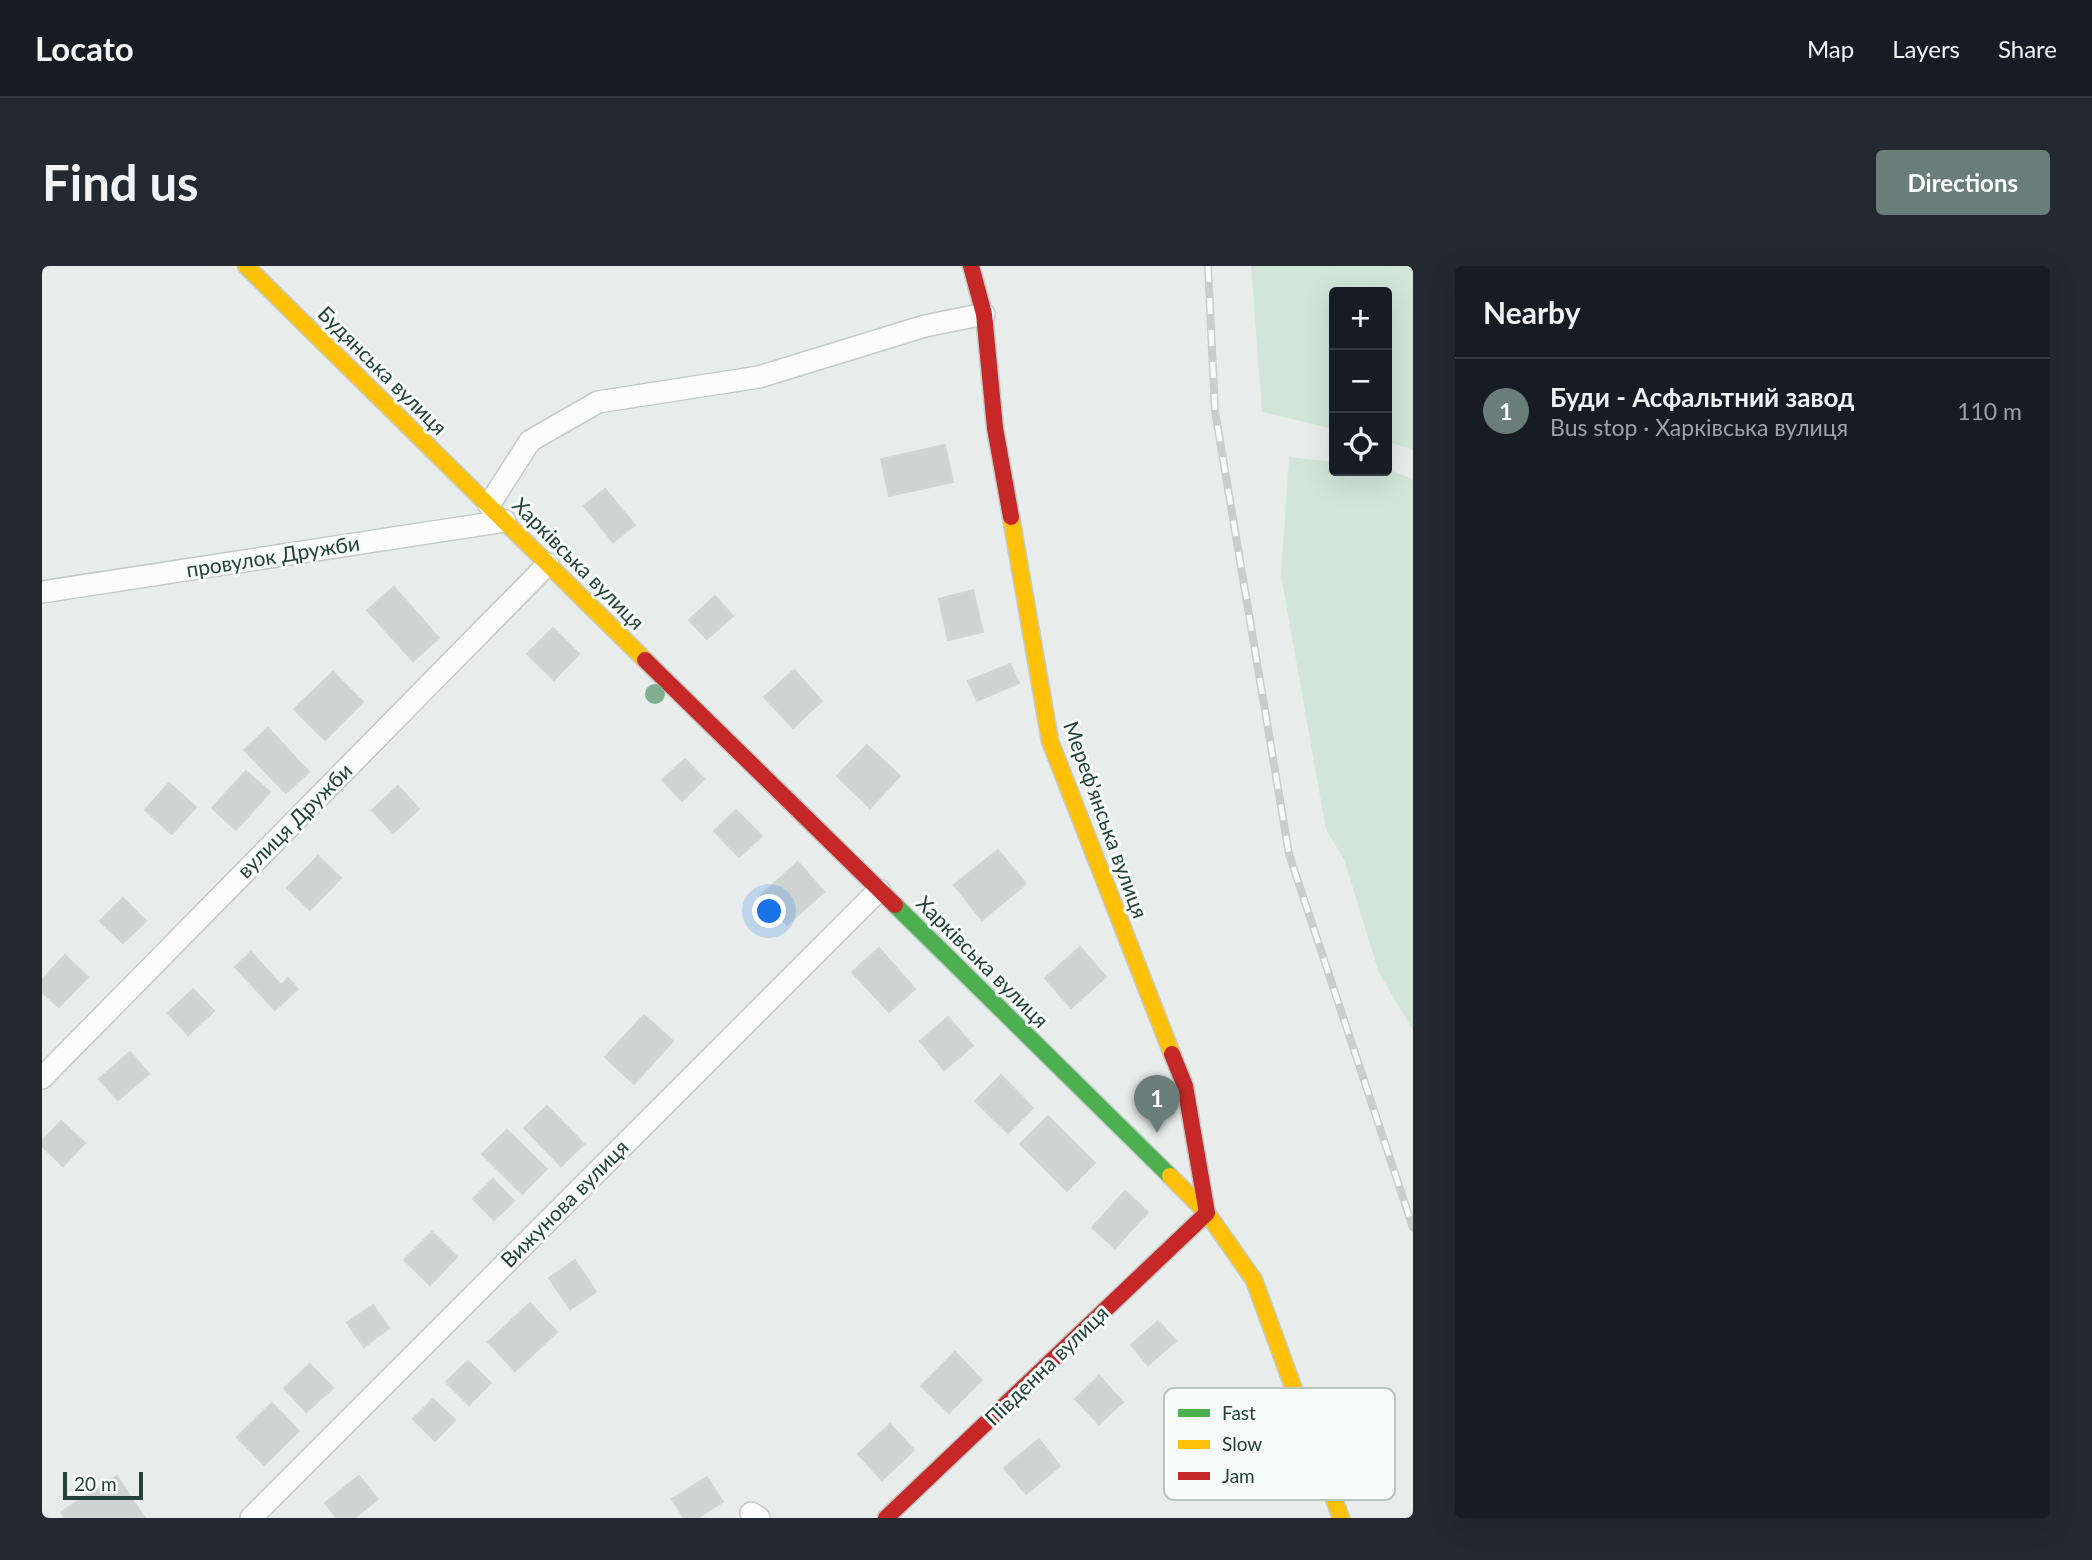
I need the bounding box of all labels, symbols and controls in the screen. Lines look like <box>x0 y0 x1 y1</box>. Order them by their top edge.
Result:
text: Locato <box>35 28 134 68</box>
text: Map <box>1807 34 1854 63</box>
text: Layers <box>1892 34 1960 63</box>
text: Share <box>1998 34 2057 63</box>
button: Directions <box>1876 150 2050 215</box>
text: Find us <box>42 153 199 211</box>
map controls <box>1329 287 1392 476</box>
button: + <box>1329 287 1392 350</box>
text: Nearby <box>1483 294 1581 330</box>
street label: Будянська вулиця <box>314 300 453 439</box>
button: − <box>1329 350 1392 413</box>
text: Буди - Асфальтний завод <box>1550 381 1855 413</box>
text: 1 <box>1499 397 1513 425</box>
text: 110 m <box>1957 397 2022 425</box>
button: locate <box>1329 413 1392 476</box>
text: Bus stop · Харківська вулиця <box>1550 413 1848 441</box>
street label: Харківська вулиця <box>508 492 650 634</box>
street label: провулок Дружби <box>184 529 361 582</box>
street label: Мереф'янська вулиця <box>1059 718 1154 921</box>
street label: вулиця Дружби <box>231 757 357 883</box>
street label: Харківська вулиця <box>912 890 1054 1032</box>
your location <box>752 894 786 928</box>
pin: 1 <box>1134 1075 1180 1133</box>
street label: Вижунова вулиця <box>495 1134 633 1272</box>
street label: Південна вулиця <box>979 1300 1113 1430</box>
legend <box>1164 1388 1395 1500</box>
text: Fast <box>1222 1401 1256 1424</box>
text: Slow <box>1222 1432 1262 1455</box>
text: Jam <box>1222 1464 1255 1487</box>
scale bar <box>63 1469 144 1501</box>
text: 20 m <box>74 1472 117 1495</box>

